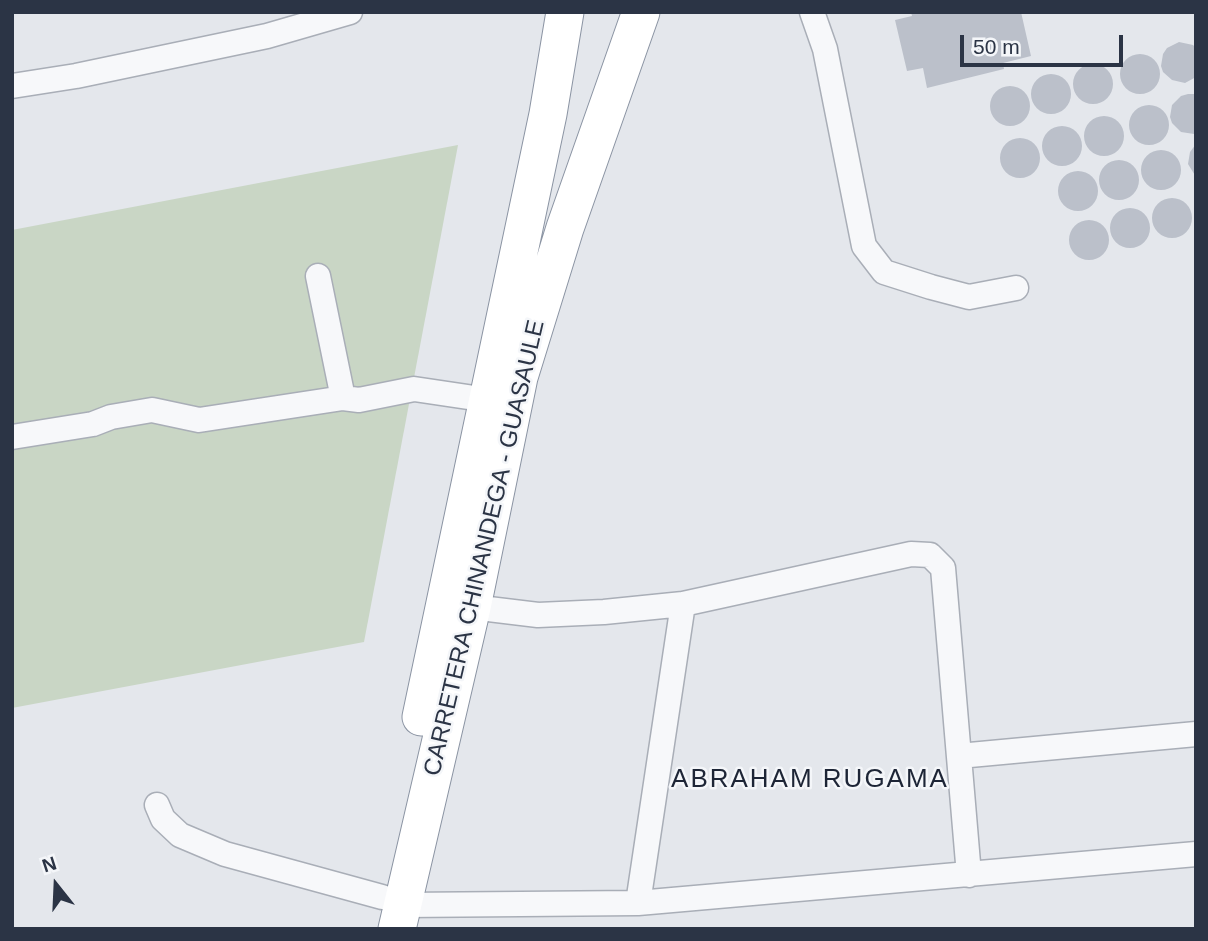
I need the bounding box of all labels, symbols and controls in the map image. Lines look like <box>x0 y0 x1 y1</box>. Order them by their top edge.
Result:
scale bar <box>963 21 1126 65</box>
text: 50 m <box>973 35 1020 58</box>
street label: CARRETERA CHINANDEGA - GUASAULE <box>418 317 552 779</box>
district label: ABRAHAM RUGAMA <box>673 764 947 796</box>
north arrow <box>21 850 91 920</box>
text: N <box>40 852 59 877</box>

